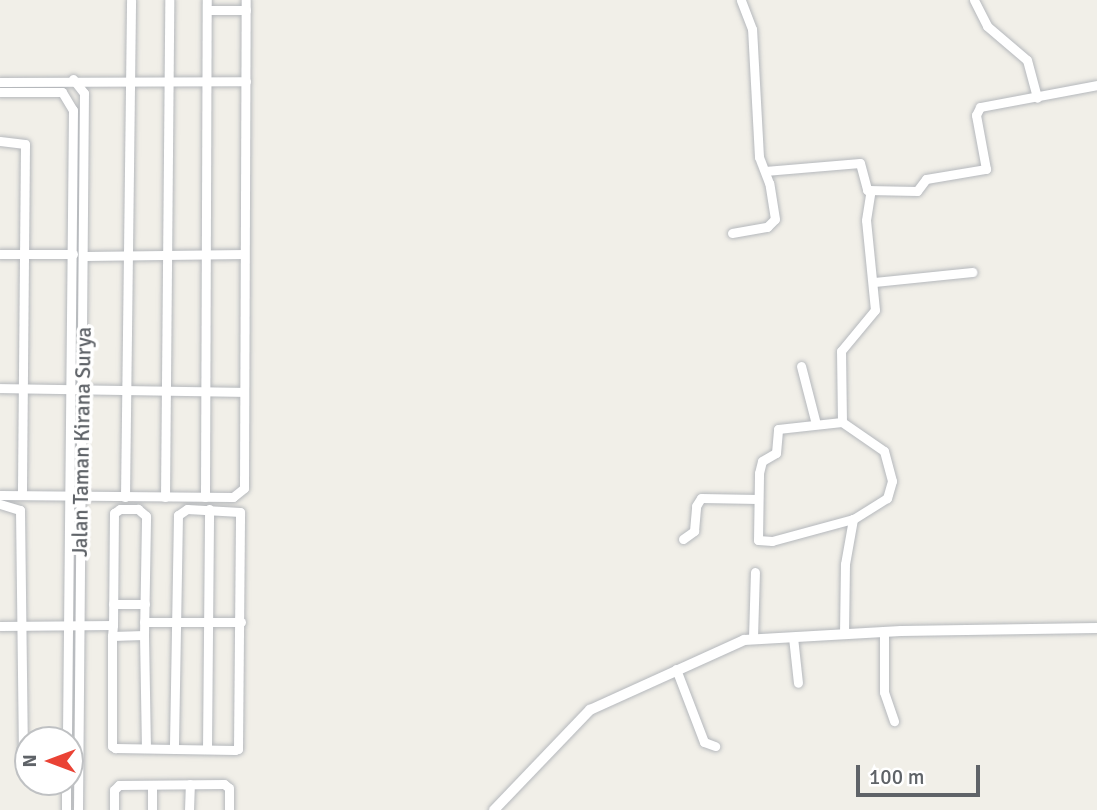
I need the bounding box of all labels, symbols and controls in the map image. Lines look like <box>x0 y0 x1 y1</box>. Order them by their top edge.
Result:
street label: Jalan Taman Kirana Surya <box>67 327 97 557</box>
north arrow <box>14 726 84 796</box>
scale bar <box>859 750 983 794</box>
text: N <box>18 754 42 768</box>
text: 100 m <box>869 764 924 790</box>

